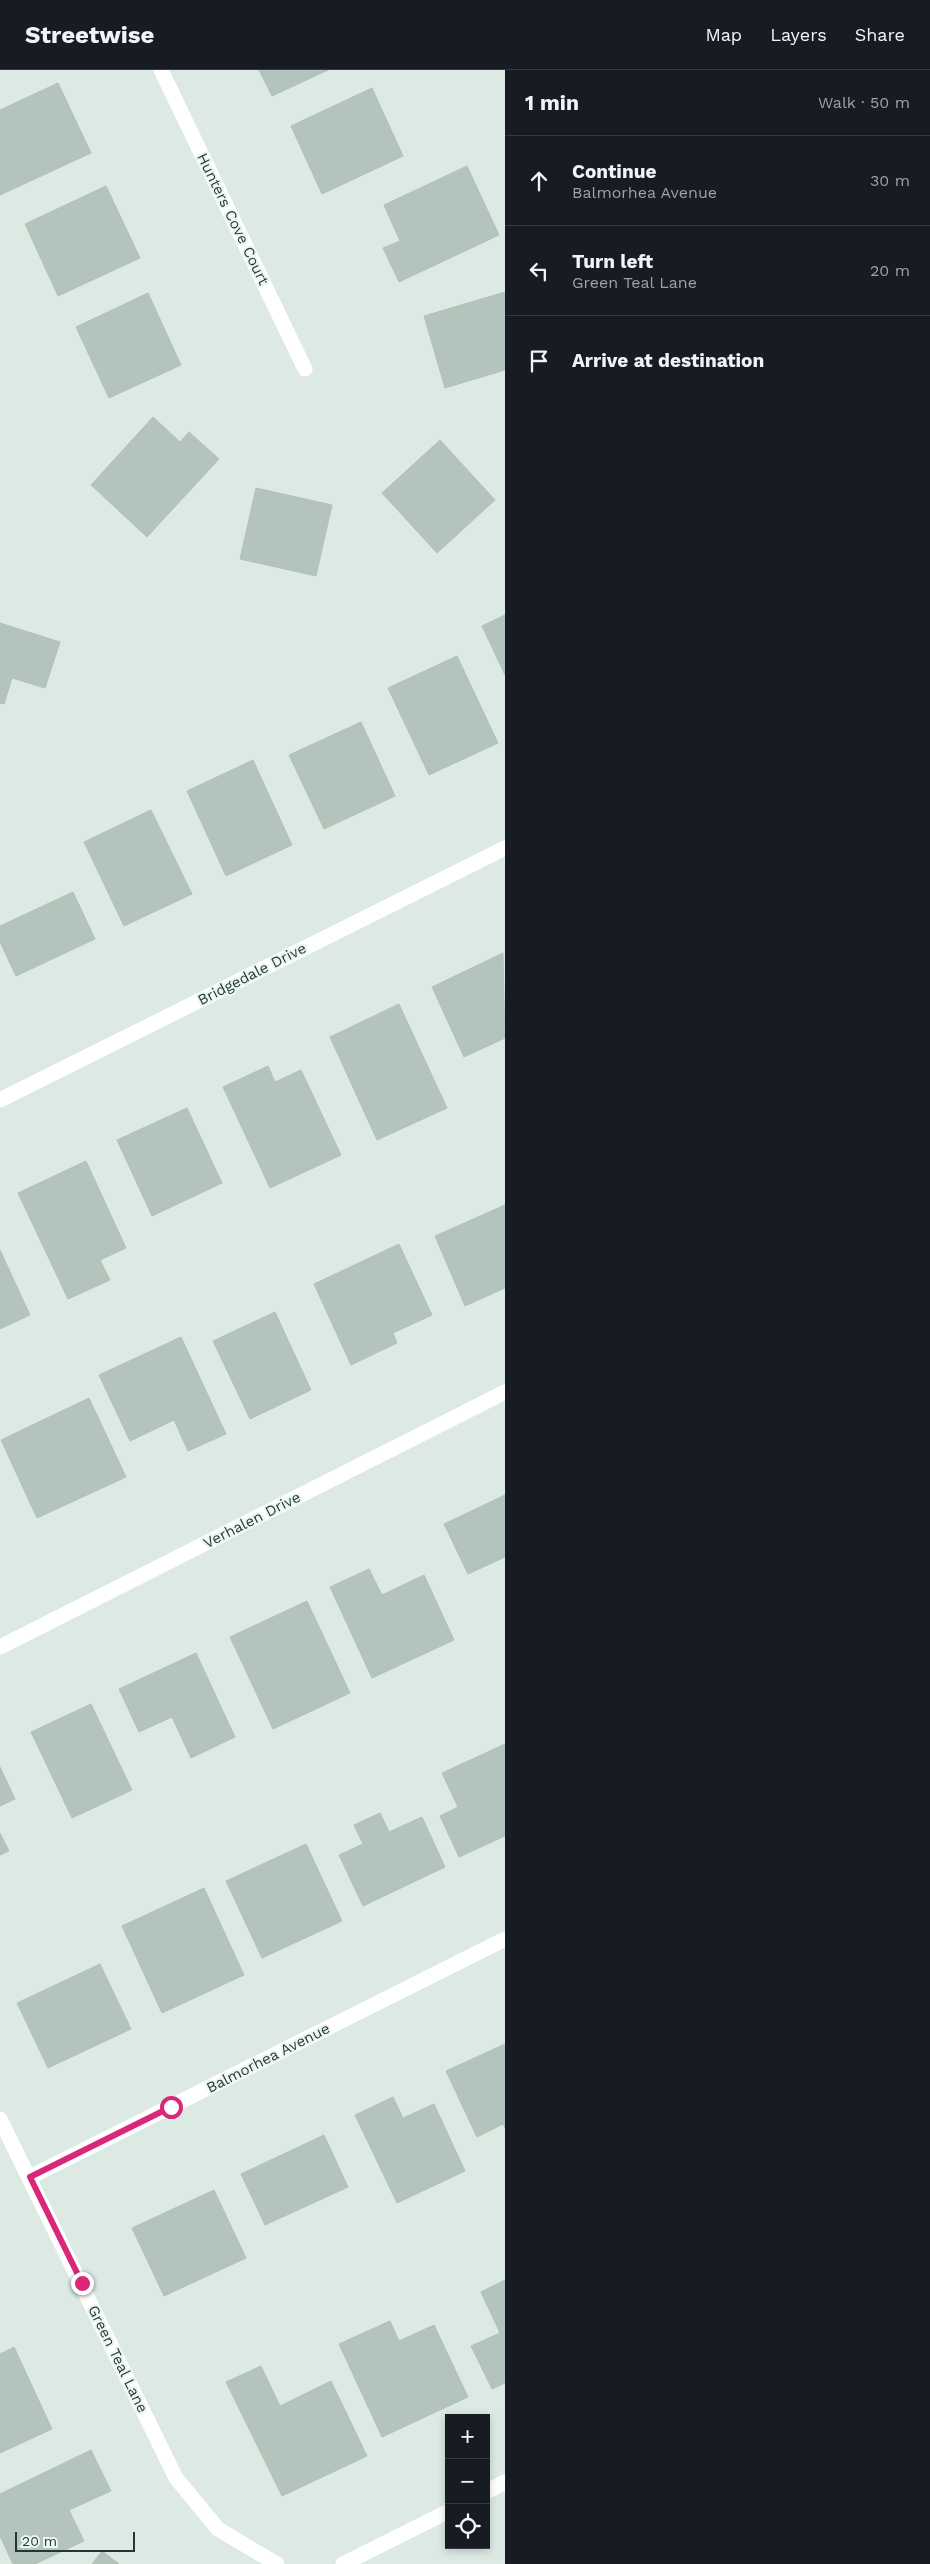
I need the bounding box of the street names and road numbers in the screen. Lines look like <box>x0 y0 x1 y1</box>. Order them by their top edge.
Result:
street label: Hunters Cove Court <box>193 150 273 289</box>
street label: Bridgedale Drive <box>195 939 309 1009</box>
street label: Verhalen Drive <box>200 1488 304 1552</box>
street label: Balmorhea Avenue <box>203 2019 333 2097</box>
street label: Green Teal Lane <box>84 2302 152 2416</box>

